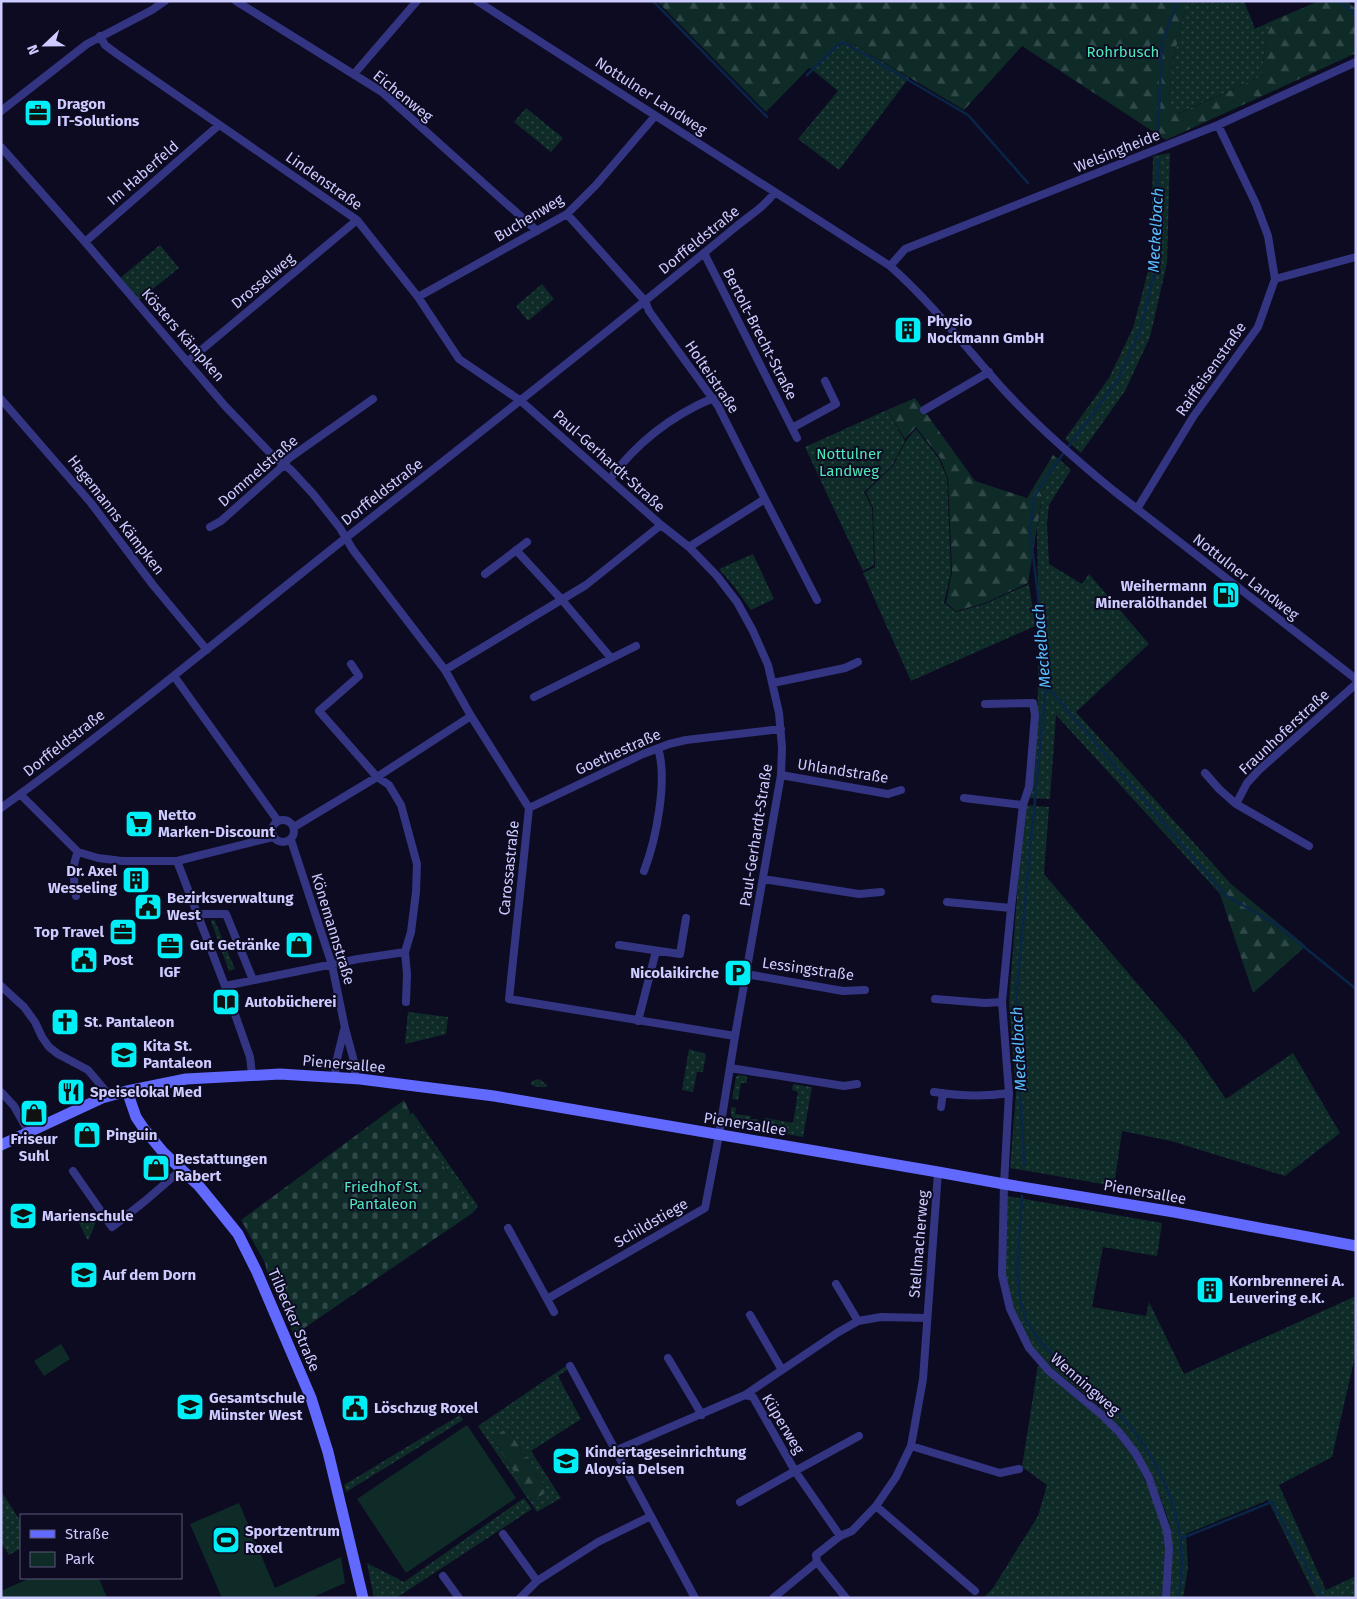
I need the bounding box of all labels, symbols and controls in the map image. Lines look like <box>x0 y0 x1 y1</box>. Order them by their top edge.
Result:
north arrow <box>20 20 70 70</box>
text: N <box>24 42 43 57</box>
park label: Rohrbusch <box>1087 43 1159 61</box>
street label: Nottulner Landweg <box>592 53 710 139</box>
street label: Eichenweg <box>369 66 437 126</box>
place label: Dragon IT-Solutions <box>57 95 139 130</box>
office icon: Dragon IT-Solutions <box>23 98 53 128</box>
street label: Welsingheide <box>1071 126 1163 176</box>
street label: Im Haberfeld <box>104 137 182 209</box>
street label: Lindenstraße <box>282 148 366 214</box>
water label: Meckelbach <box>1144 187 1167 273</box>
street label: Buchenweg <box>491 190 567 246</box>
street label: Dorffeldstraße <box>655 202 743 278</box>
street label: Drosselweg <box>228 249 298 313</box>
street label: Bertolt-Brecht-Straße <box>719 265 801 403</box>
street label: Kösters Kämpken <box>138 285 228 385</box>
place label: Physio Nockmann GmbH <box>927 312 1044 347</box>
building icon: Physio Nockmann GmbH <box>893 315 923 345</box>
street label: Raiffeisenstraße <box>1172 319 1250 419</box>
street label: Holteistraße <box>681 337 743 417</box>
street label: Paul-Gerhardt-Straße <box>549 406 669 516</box>
street label: Dommelstraße <box>215 432 301 510</box>
park label: Nottulner Landweg <box>816 445 882 480</box>
street label: Hagemanns Kämpken <box>64 452 168 578</box>
street label: Dorffeldstraße <box>338 455 426 529</box>
street label: Nottulner Landweg <box>1189 530 1303 624</box>
place label: Weihermann Mineralölhandel <box>1096 577 1208 612</box>
fuel station icon: Weihermann Mineralölhandel <box>1211 580 1241 610</box>
water label: Meckelbach <box>1028 603 1055 689</box>
street label: Fraunhoferstraße <box>1235 686 1333 778</box>
street label: Dorffeldstraße <box>20 706 108 780</box>
street label: Goethestraße <box>572 725 664 779</box>
street label: Uhlandstraße <box>796 755 890 787</box>
street label: Paul-Gerhardt-Straße <box>736 762 776 908</box>
place label: Netto Marken-Discount <box>158 806 275 841</box>
supermarket icon: Netto Marken-Discount <box>124 809 154 839</box>
street label: Carossastraße <box>495 820 523 916</box>
place label: Dr. Axel Wesseling <box>48 862 118 897</box>
building icon: Dr. Axel Wesseling <box>121 865 151 895</box>
street label: Könemannstraße <box>307 871 359 987</box>
place label: Bezirksverwaltung West <box>167 889 294 924</box>
public building icon: Bezirksverwaltung West <box>133 892 163 922</box>
office icon: Top Travel <box>108 917 138 947</box>
place label: Top Travel <box>34 923 105 941</box>
shop icon: Gut Getränke <box>284 930 314 960</box>
office icon: IGF <box>155 931 185 961</box>
place label: Gut Getränke <box>190 936 280 954</box>
public building icon: Post <box>69 945 99 975</box>
place label: Post <box>103 951 134 969</box>
street label: Lessingstraße <box>761 954 855 984</box>
parking icon: Nicolaikirche <box>723 958 753 988</box>
place label: IGF <box>159 963 181 981</box>
place label: Nicolaikirche <box>630 964 719 982</box>
library icon: Autobücherei <box>211 987 241 1017</box>
place label: Autobücherei <box>244 993 336 1011</box>
water label: Meckelbach <box>1007 1006 1030 1092</box>
church icon: St. Pantaleon <box>50 1007 80 1037</box>
place label: St. Pantaleon <box>84 1013 175 1031</box>
place label: Kita St. Pantaleon <box>143 1037 212 1072</box>
school or university icon: Kita St. Pantaleon <box>109 1040 139 1070</box>
street label: Pienersallee <box>302 1051 386 1077</box>
restaurant icon: Speiselokal Med <box>56 1077 86 1107</box>
place label: Speiselokal Med <box>90 1083 202 1101</box>
shop icon: Friseur Suhl <box>19 1098 49 1128</box>
street label: Pienersallee <box>702 1109 788 1139</box>
shop icon: Pinguin <box>72 1120 102 1150</box>
place label: Pinguin <box>106 1126 157 1144</box>
place label: Friseur Suhl <box>10 1130 59 1165</box>
place label: Bestattungen Rabert <box>175 1150 267 1185</box>
shop icon: Bestattungen Rabert <box>141 1153 171 1183</box>
street label: Pienersallee <box>1102 1176 1188 1208</box>
park label: Friedhof St. Pantaleon <box>344 1178 422 1213</box>
street label: Stellmacherweg <box>905 1189 933 1299</box>
street label: Schildstiege <box>611 1195 691 1251</box>
school or university icon: Marienschule <box>8 1201 38 1231</box>
place label: Marienschule <box>42 1207 134 1225</box>
school or university icon: Auf dem Dorn <box>69 1260 99 1290</box>
place label: Auf dem Dorn <box>102 1266 196 1284</box>
street label: Tilbecker Straße <box>264 1266 324 1374</box>
place label: Kornbrennerei A. Leuvering e.K. <box>1229 1272 1345 1307</box>
building icon: Kornbrennerei A. Leuvering e.K. <box>1195 1275 1225 1305</box>
street label: Wenningweg <box>1047 1349 1123 1419</box>
place label: Gesamtschule Münster West <box>209 1389 305 1424</box>
street label: Küperweg <box>758 1391 808 1458</box>
school or university icon: Gesamtschule Münster West <box>175 1392 205 1422</box>
public building icon: Löschzug Roxel <box>340 1393 370 1423</box>
place label: Löschzug Roxel <box>374 1399 479 1417</box>
place label: Kindertageseinrichtung Aloysia Delsen <box>584 1443 747 1478</box>
school or university icon: Kindertageseinrichtung Aloysia Delsen <box>551 1446 581 1476</box>
legend <box>20 1514 182 1579</box>
place label: Sportzentrum Roxel <box>245 1522 340 1557</box>
text: Straße <box>65 1525 109 1543</box>
sports icon: Sportzentrum Roxel <box>211 1525 241 1555</box>
text: Park <box>65 1550 95 1568</box>

